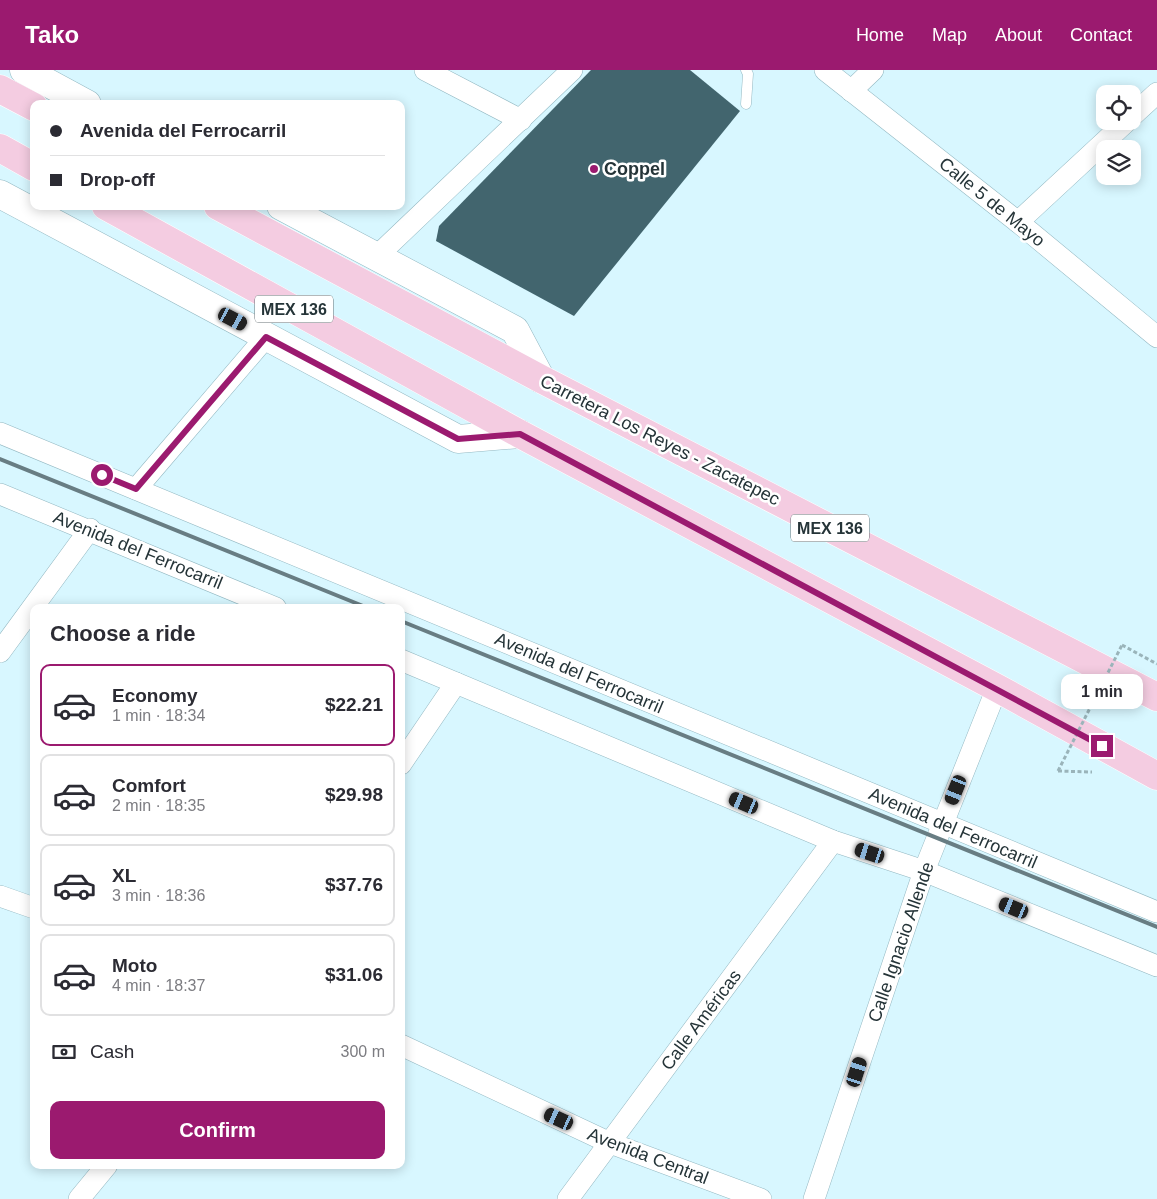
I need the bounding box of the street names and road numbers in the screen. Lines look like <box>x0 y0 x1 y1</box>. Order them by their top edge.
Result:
street label: Calle 5 de Mayo <box>935 153 1049 251</box>
road number: MEX 136 <box>255 295 333 322</box>
street label: Carretera Los Reyes - Zacatepec <box>537 371 783 509</box>
street label: Avenida del Ferrocarril <box>50 507 226 593</box>
road number: MEX 136 <box>791 514 869 542</box>
street label: Avenida del Ferrocarril <box>492 628 666 718</box>
street label: Avenida del Ferrocarril <box>866 783 1040 873</box>
street label: Calle Ignacio Allende <box>864 859 938 1025</box>
street label: Calle Américas <box>657 966 745 1074</box>
street label: Avenida Central <box>585 1124 711 1188</box>

